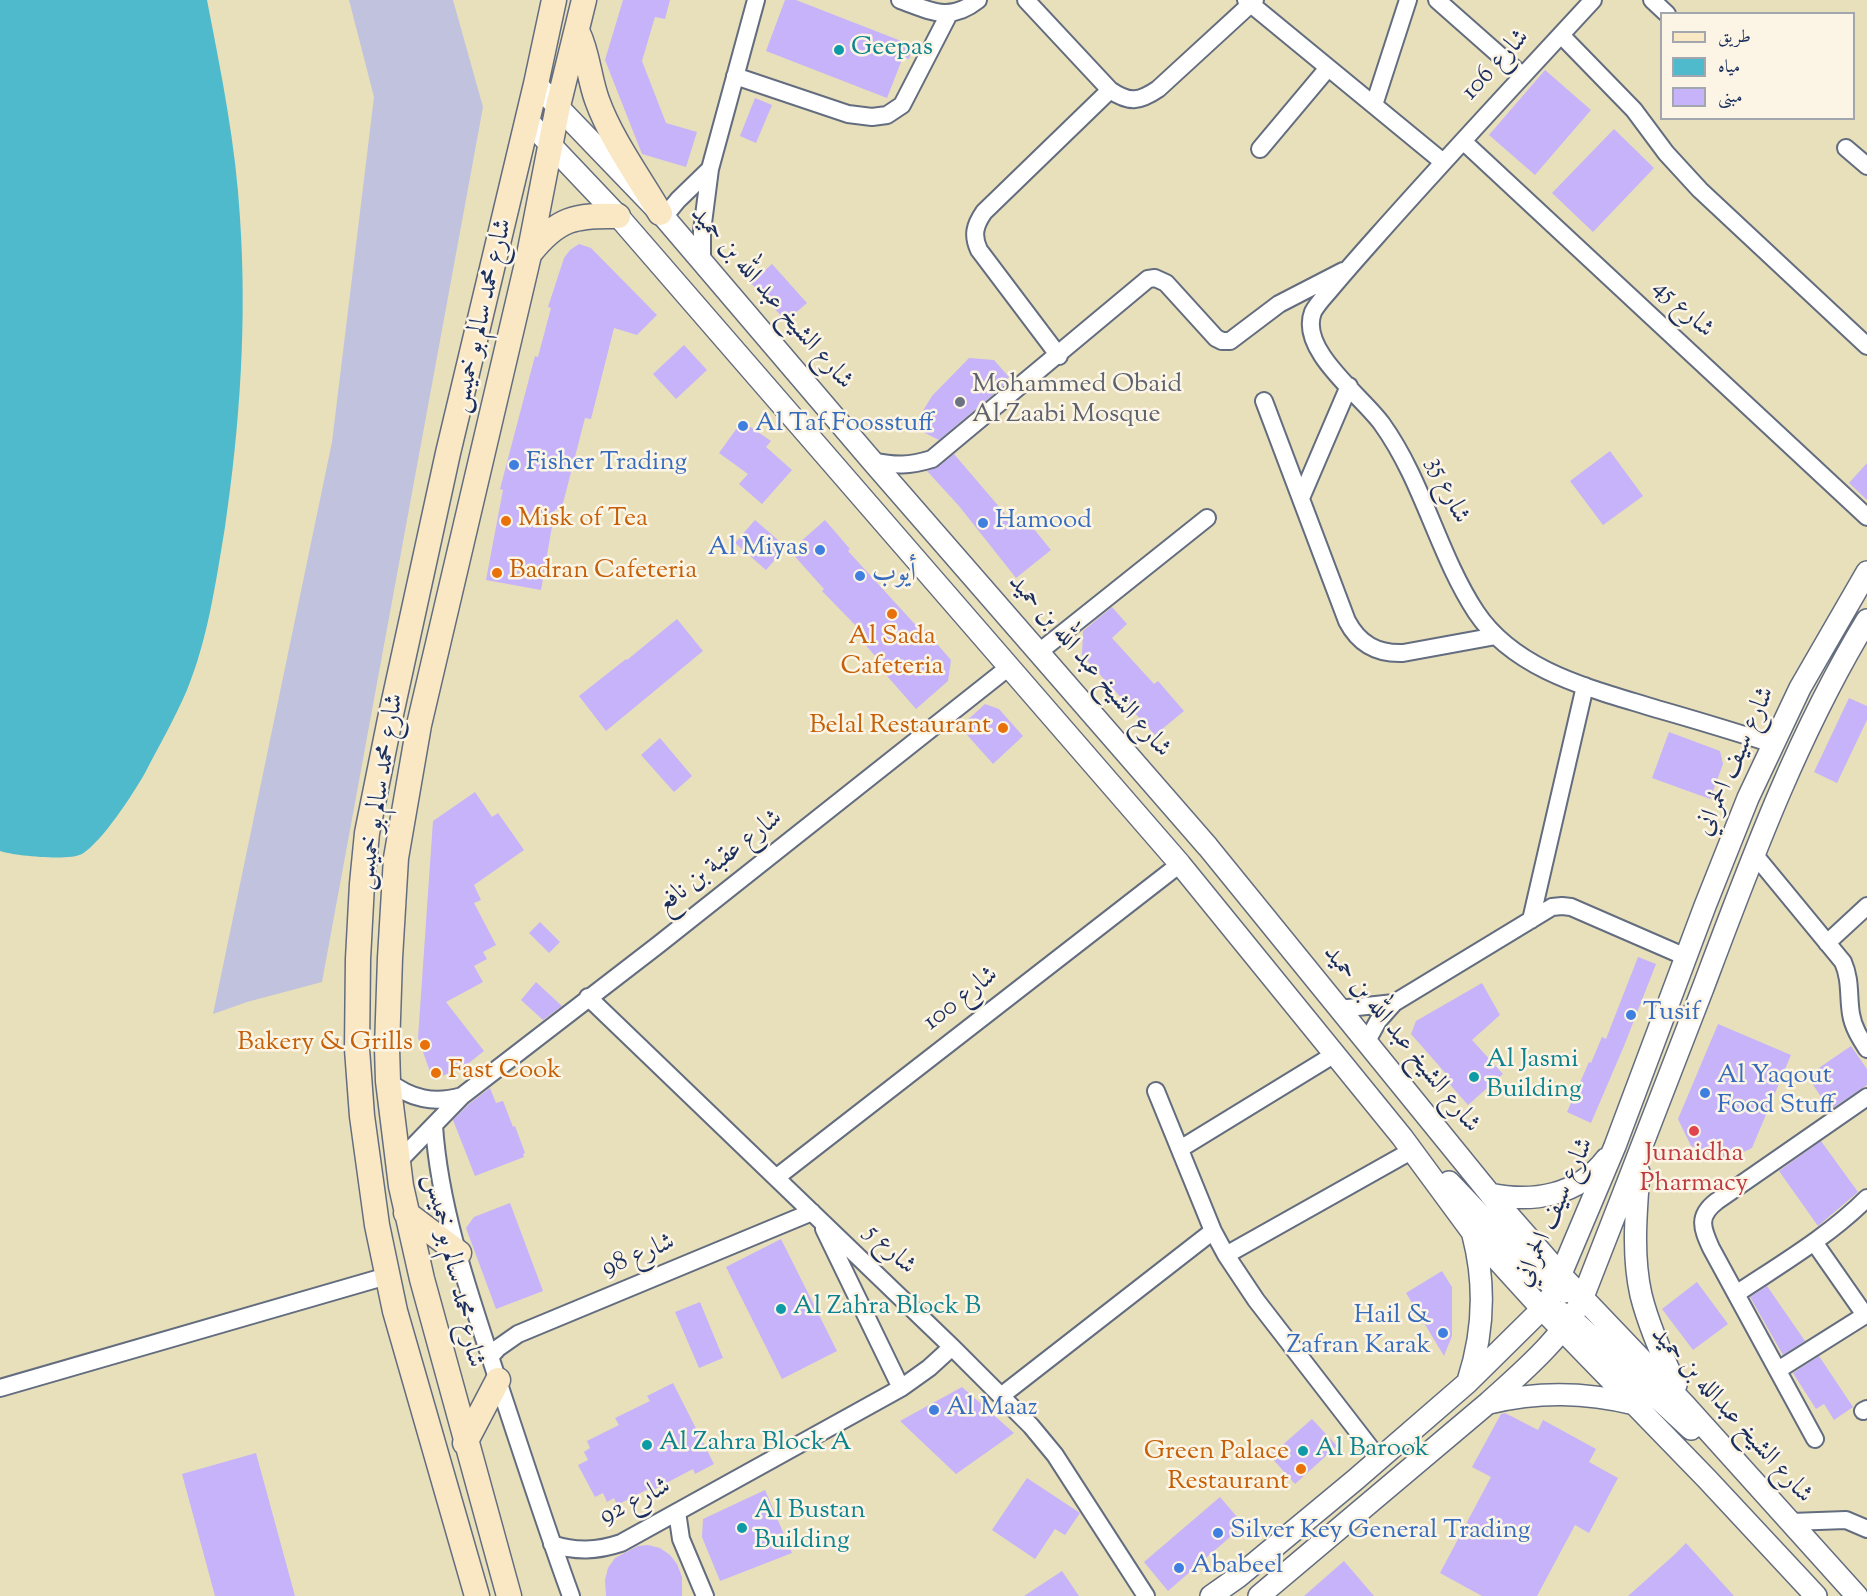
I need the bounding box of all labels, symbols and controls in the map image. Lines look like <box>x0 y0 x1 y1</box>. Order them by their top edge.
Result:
legend <box>1660 12 1855 120</box>
street label: شارع 106 <box>1456 24 1538 108</box>
text: طريق <box>1718 25 1751 51</box>
place label: Geepas <box>851 34 933 66</box>
marker: Geepas <box>832 43 846 57</box>
text: مياه <box>1718 55 1740 81</box>
text: مبنى <box>1718 85 1743 111</box>
street label: شارع الشيخ عبد الله بن حميد <box>682 201 858 397</box>
street label: شارع محمد سالم بو خميس <box>447 216 521 416</box>
street label: شارع 45 <box>1645 274 1719 346</box>
place label: Mohammed Obaid Al Zaabi Mosque <box>972 371 1182 432</box>
marker: Mohammed Obaid Al Zaabi Mosque <box>953 395 967 409</box>
place label: Al Taf Foosstuff <box>755 410 934 442</box>
marker: Al Taf Foosstuff <box>736 419 750 433</box>
place label: Fisher Trading <box>526 449 687 481</box>
street label: شارع 35 <box>1417 453 1475 529</box>
marker: Fisher Trading <box>507 458 521 472</box>
place label: Misk of Tea <box>518 505 648 537</box>
place label: Hamood <box>995 507 1092 539</box>
marker: Misk of Tea <box>499 514 513 528</box>
marker: Hamood <box>976 516 990 530</box>
place label: Al Miyas <box>708 534 808 566</box>
marker: Al Miyas <box>813 543 827 557</box>
place label: Badran Cafeteria <box>509 557 697 589</box>
place label: أيوب <box>872 560 916 592</box>
marker: Badran Cafeteria <box>490 566 504 580</box>
marker: أيوب <box>853 569 867 583</box>
street label: شارع الشيخ عبد الله بن حميد <box>1000 569 1176 765</box>
marker: Al Sada Cafeteria <box>885 607 899 621</box>
place label: Al Sada Cafeteria <box>840 623 944 684</box>
street label: شارع سيف الحمراني <box>1690 683 1784 841</box>
street label: شارع محمد سالم بو خميس <box>351 692 413 892</box>
place label: Belal Restaurant <box>809 712 991 744</box>
marker: Belal Restaurant <box>996 721 1010 735</box>
street label: شارع عقبة بن نافع <box>652 804 790 922</box>
street label: شارع الشيخ عبد الله بن حميد <box>1314 939 1486 1141</box>
street label: شارع 100 <box>918 961 1006 1039</box>
place label: Tusif <box>1643 999 1701 1031</box>
marker: Tusif <box>1624 1008 1638 1022</box>
place label: Bakery & Grills <box>237 1029 413 1061</box>
marker: Bakery & Grills <box>418 1038 432 1052</box>
place label: Al Jasmi Building <box>1486 1046 1582 1108</box>
place label: Fast Cook <box>448 1057 561 1089</box>
place label: Al Yaqout Food Stuff <box>1717 1062 1835 1124</box>
marker: Fast Cook <box>429 1066 443 1080</box>
marker: Al Jasmi Building <box>1467 1070 1481 1084</box>
marker: Al Yaqout Food Stuff <box>1698 1086 1712 1100</box>
marker: Junaidha Pharmacy <box>1687 1124 1701 1138</box>
street label: شارع سيف الحمراني <box>1509 1134 1603 1292</box>
place label: Junaidha Pharmacy <box>1640 1140 1748 1202</box>
street label: شارع محمد سالم بو خميس <box>415 1171 489 1371</box>
street label: شارع 5 <box>857 1219 921 1283</box>
street label: شارع 98 <box>598 1228 680 1286</box>
place label: Al Zahra Block B <box>793 1293 981 1325</box>
marker: Al Zahra Block B <box>774 1302 788 1316</box>
place label: Hail & Zafran Karak <box>1286 1302 1431 1364</box>
street label: شارع الشيخ عبدالله بن حميد <box>1642 1321 1818 1511</box>
marker: Hail & Zafran Karak <box>1436 1326 1450 1340</box>
place label: Al Maaz <box>946 1394 1038 1426</box>
marker: Al Maaz <box>927 1403 941 1417</box>
place label: Al Zahra Block A <box>659 1429 852 1461</box>
place label: Al Barook <box>1315 1435 1429 1467</box>
marker: Al Zahra Block A <box>640 1438 654 1452</box>
place label: Green Palace Restaurant <box>1144 1438 1289 1500</box>
marker: Al Barook <box>1296 1444 1310 1458</box>
marker: Green Palace Restaurant <box>1294 1462 1308 1476</box>
street label: شارع 92 <box>595 1472 677 1534</box>
place label: Al Bustan Building <box>754 1497 866 1558</box>
place label: Silver Key General Trading <box>1230 1517 1530 1549</box>
marker: Al Bustan Building <box>735 1521 749 1535</box>
marker: Silver Key General Trading <box>1211 1526 1225 1540</box>
place label: Ababeel <box>1191 1552 1283 1584</box>
marker: Ababeel <box>1172 1561 1186 1575</box>

